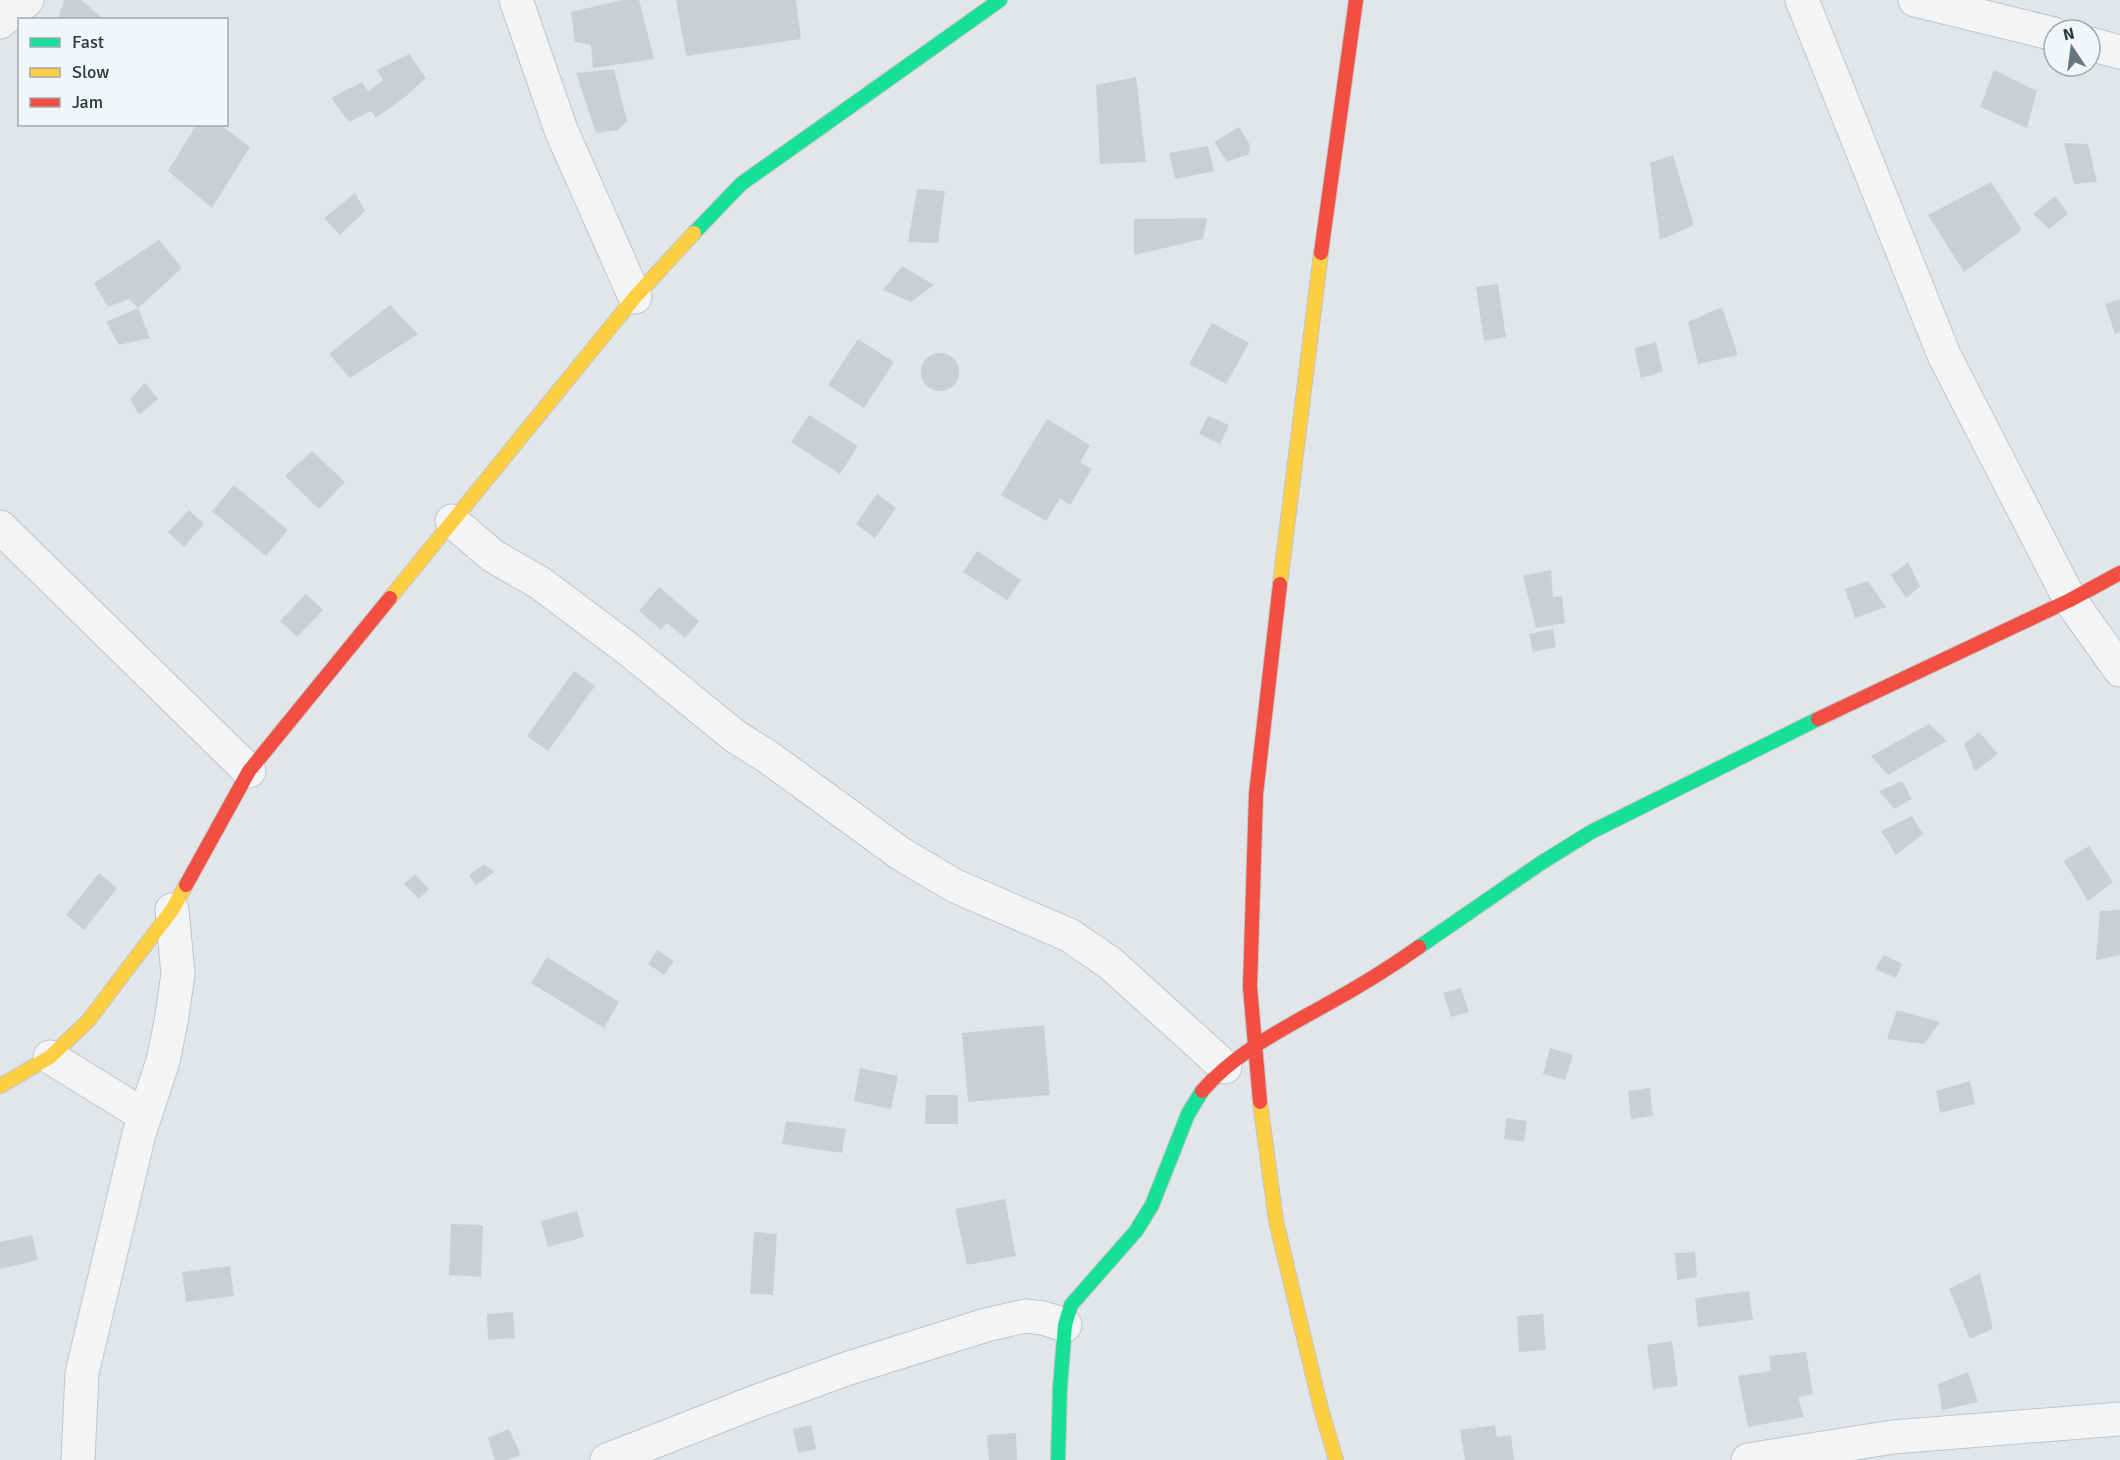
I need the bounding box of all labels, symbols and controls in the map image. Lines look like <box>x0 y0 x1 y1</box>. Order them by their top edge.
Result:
legend <box>18 18 228 126</box>
north arrow <box>2042 18 2102 78</box>
text: N <box>2061 23 2077 45</box>
text: Fast <box>72 31 104 53</box>
text: Slow <box>72 61 109 83</box>
text: Jam <box>72 91 103 113</box>

